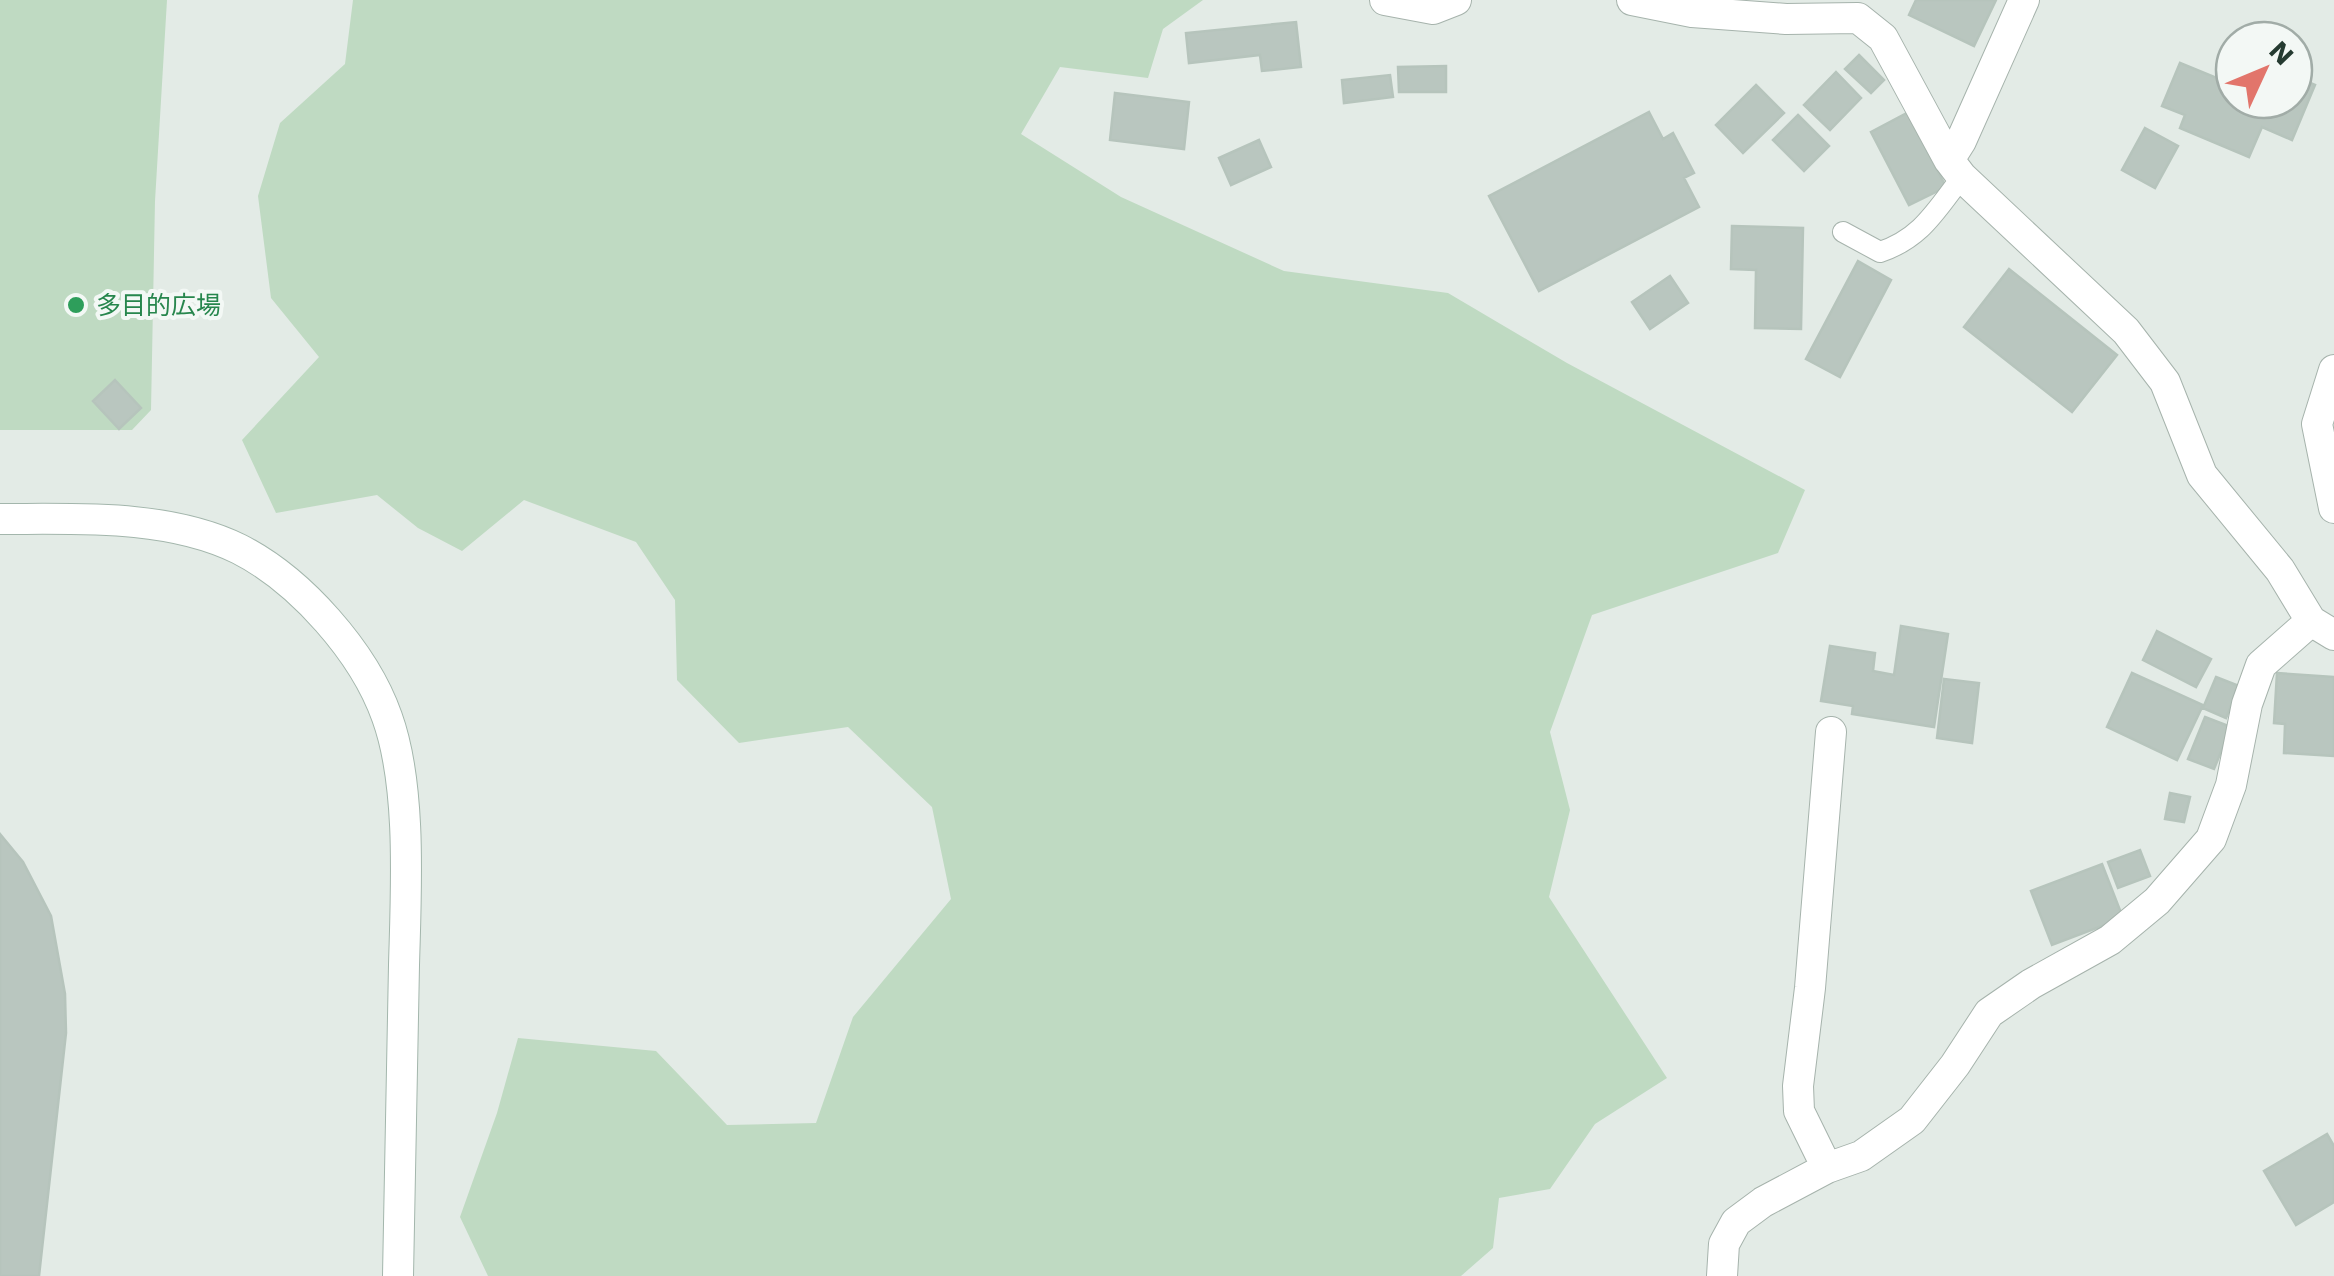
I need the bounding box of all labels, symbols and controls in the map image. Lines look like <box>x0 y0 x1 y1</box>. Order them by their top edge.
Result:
north arrow <box>2214 20 2314 120</box>
text: N <box>2263 34 2301 72</box>
place label: 多目的広場 <box>96 291 221 320</box>
marker: 多目的広場 <box>65 294 87 316</box>

